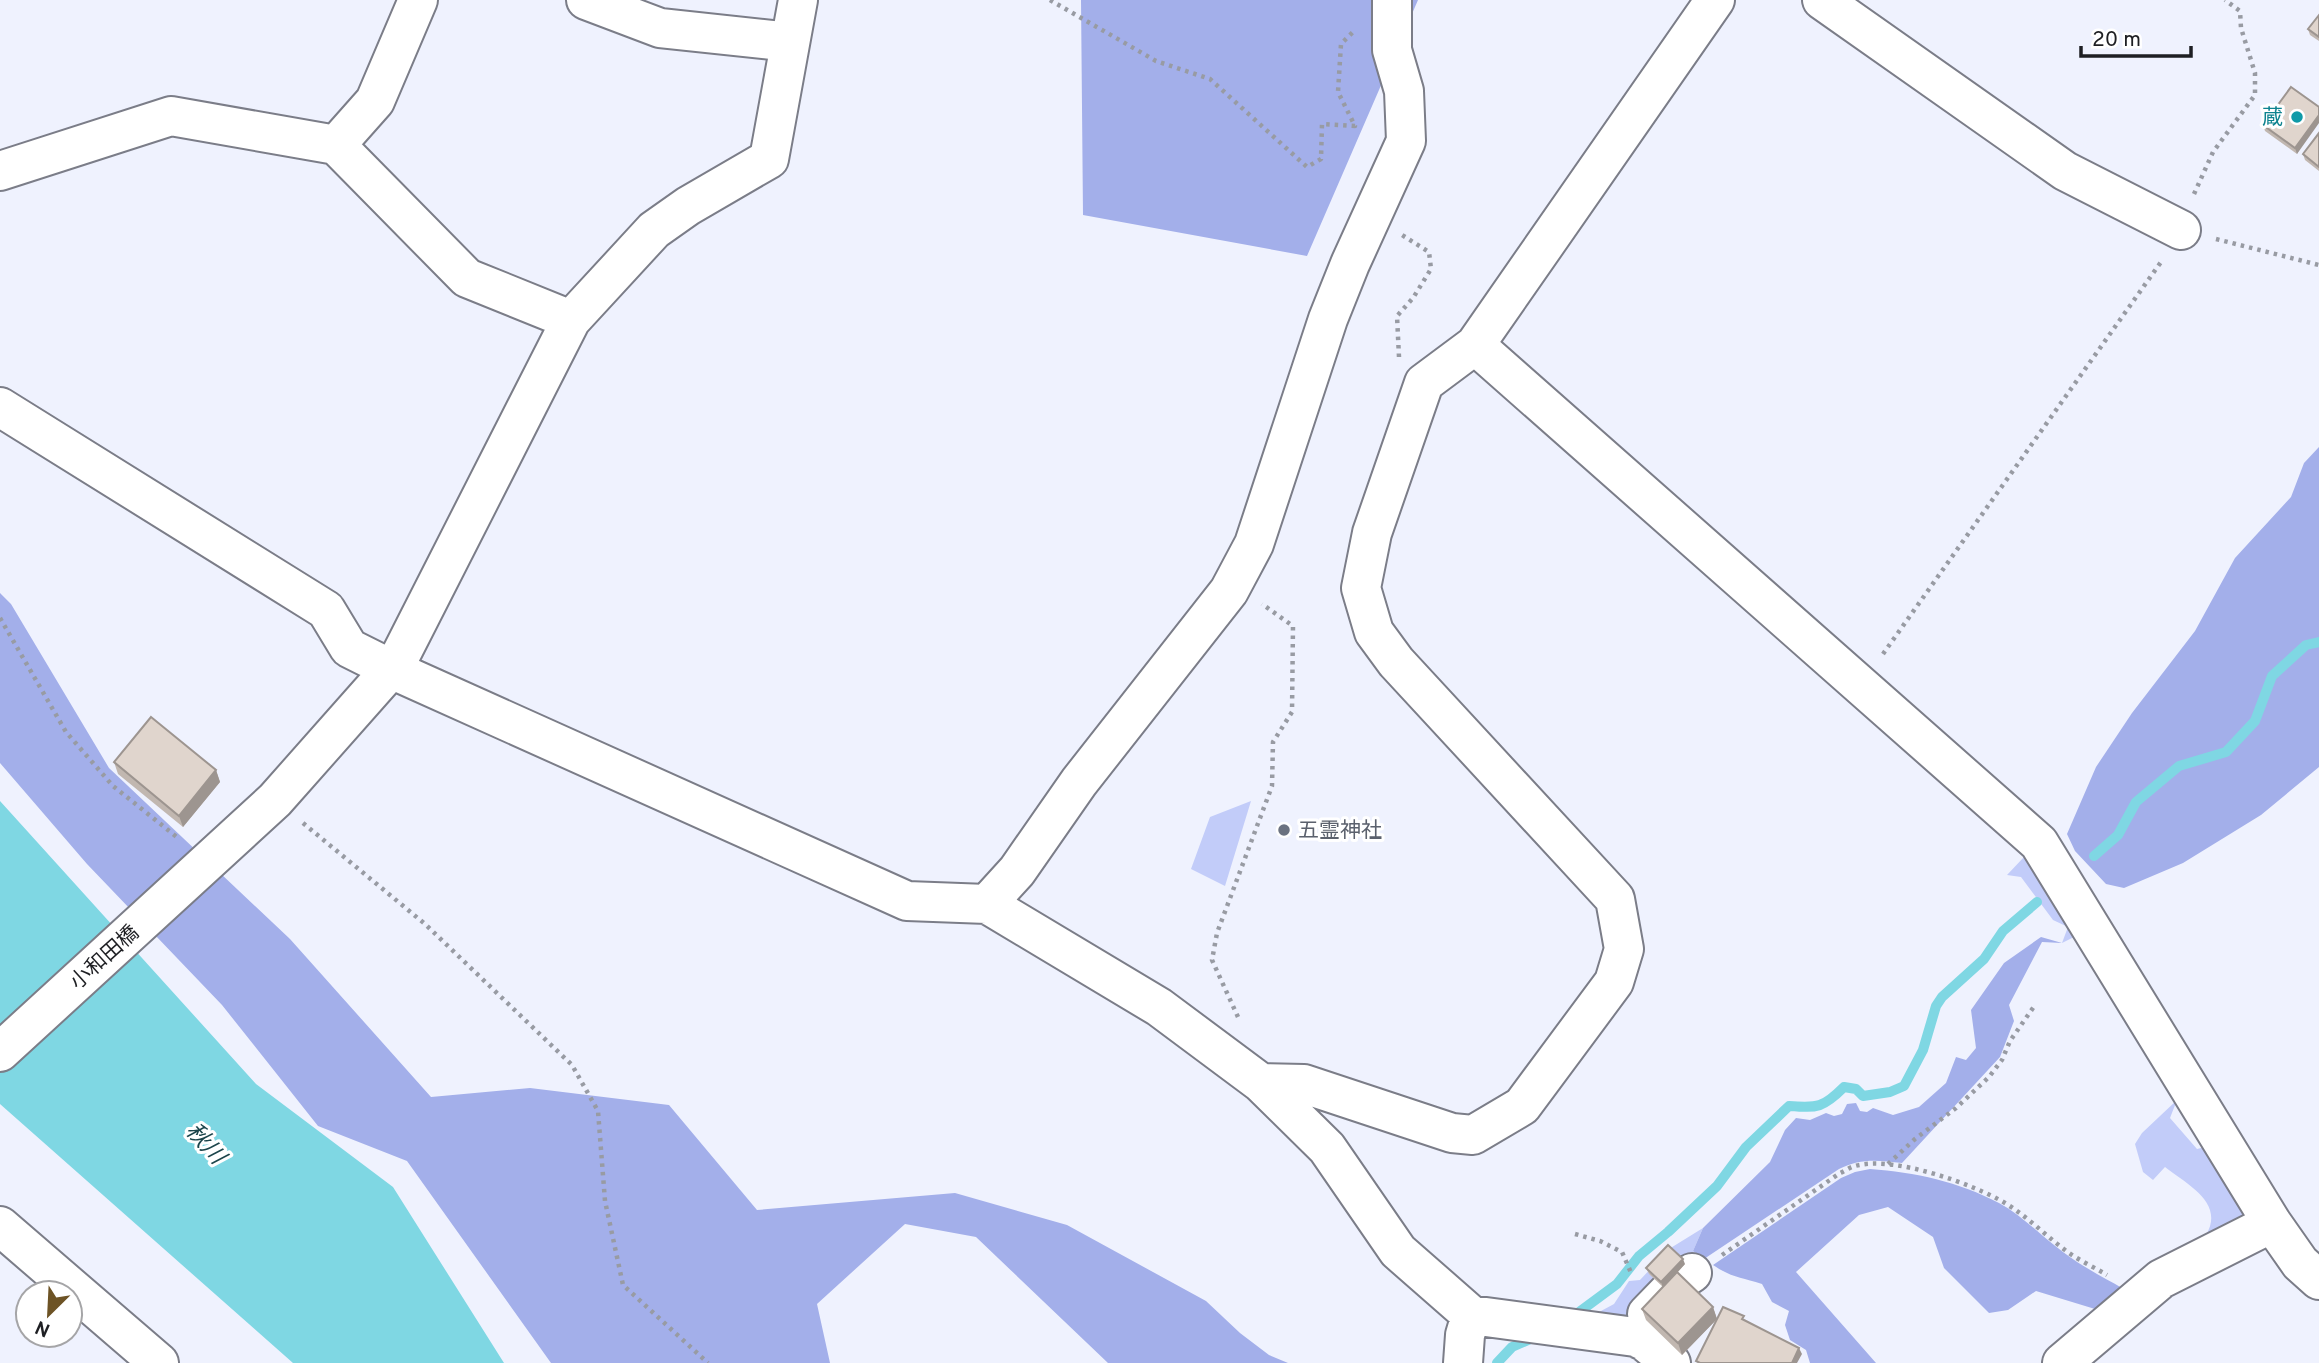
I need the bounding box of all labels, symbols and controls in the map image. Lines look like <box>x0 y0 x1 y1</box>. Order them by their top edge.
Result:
scale bar <box>2081 14 2191 58</box>
text: 20 m <box>2092 27 2141 54</box>
place label: 蔵 <box>2262 105 2283 132</box>
marker: 蔵 <box>2289 109 2305 125</box>
place label: 五霊神社 <box>1298 818 1382 845</box>
marker: 五霊神社 <box>1276 822 1292 838</box>
street label: 小和田橋 <box>65 920 145 996</box>
water label: 秋川 <box>178 1118 232 1174</box>
north arrow <box>14 1279 84 1349</box>
text: N <box>32 1314 54 1341</box>

